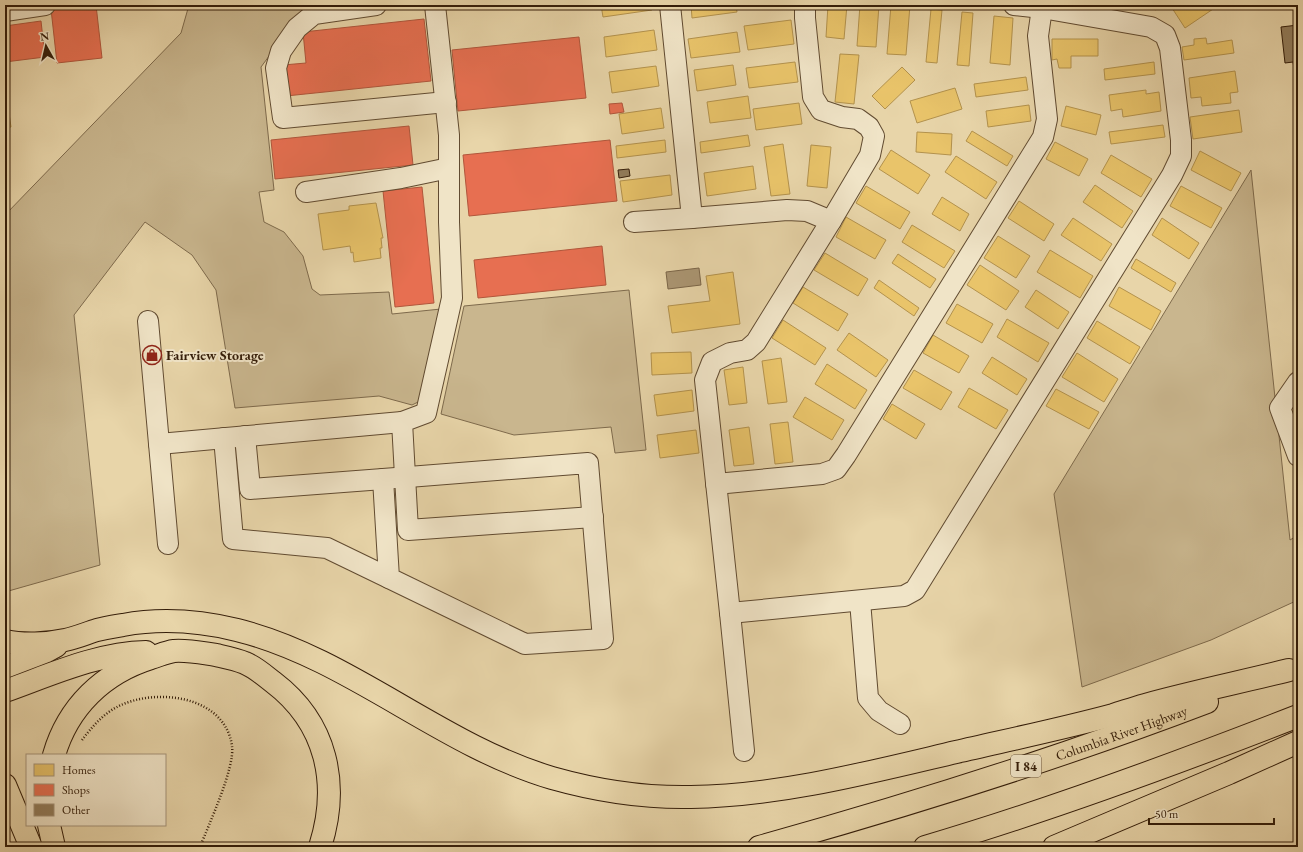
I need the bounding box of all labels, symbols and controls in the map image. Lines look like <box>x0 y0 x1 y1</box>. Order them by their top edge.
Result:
north arrow <box>26 26 66 66</box>
text: N <box>39 29 50 44</box>
shop icon: Fairview Storage <box>141 344 163 366</box>
place label: Fairview Storage <box>166 346 264 364</box>
street label: Columbia River Highway <box>1053 701 1190 765</box>
legend <box>26 754 166 826</box>
road number: I 84 <box>1011 755 1041 777</box>
text: Homes <box>62 762 96 778</box>
text: Shops <box>62 782 90 798</box>
scale bar <box>1149 800 1274 826</box>
text: Other <box>62 802 90 818</box>
text: 50 m <box>1155 806 1179 822</box>

